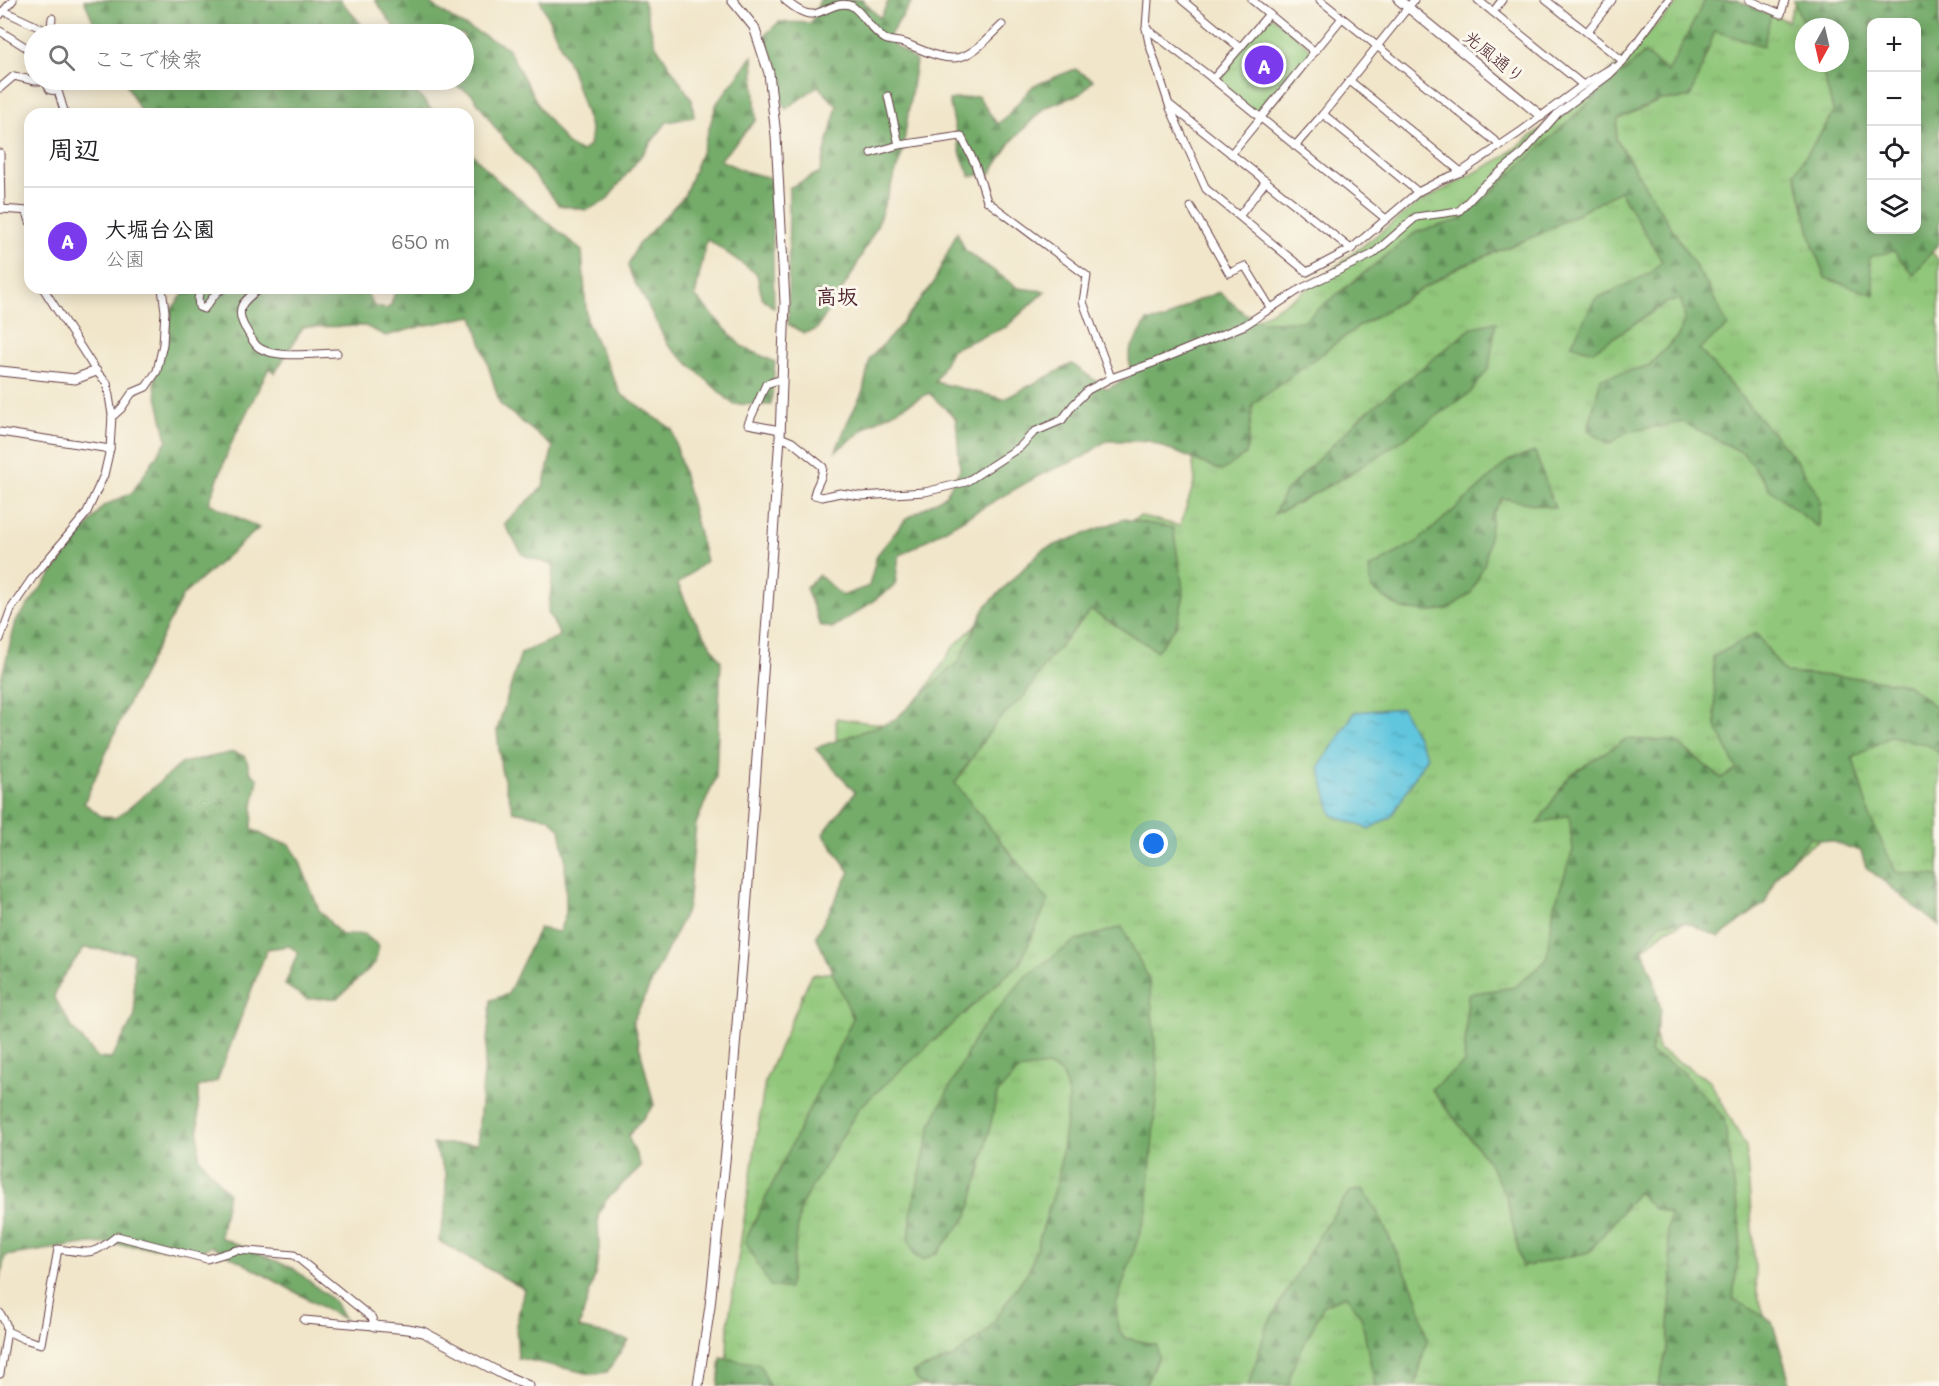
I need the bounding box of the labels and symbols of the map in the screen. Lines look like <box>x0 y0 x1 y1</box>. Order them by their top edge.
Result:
north arrow <box>1795 18 1849 72</box>
street label: 光風通り <box>1459 24 1530 88</box>
pin: A <box>1244 42 1284 88</box>
district label: 高坂 <box>816 282 858 309</box>
your location <box>1139 829 1168 858</box>

